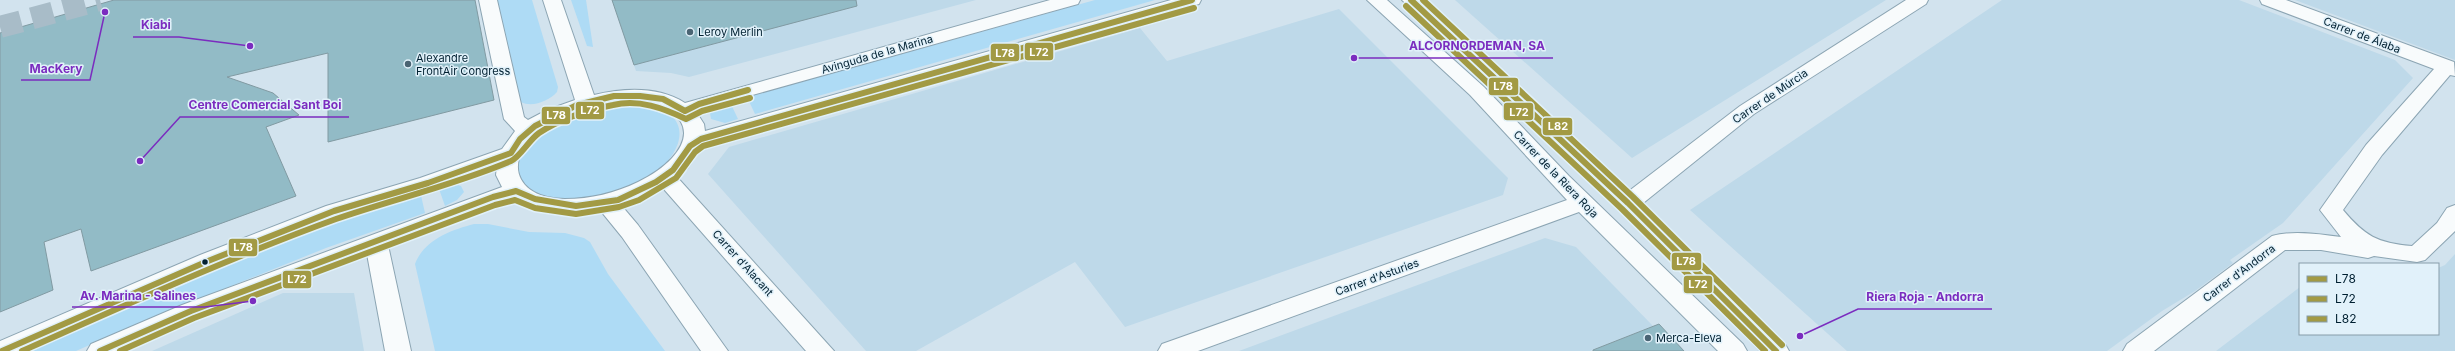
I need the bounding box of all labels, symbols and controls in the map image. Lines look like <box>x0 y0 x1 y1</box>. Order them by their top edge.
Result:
callout: Kiabi <box>133 13 179 37</box>
street label: Carrer de Álaba <box>2321 14 2403 56</box>
text: Kiabi <box>141 17 171 32</box>
place label: Leroy Merlin <box>698 25 763 39</box>
marker: Leroy Merlin <box>685 27 695 37</box>
street label: Avinguda de la Marina <box>820 31 934 77</box>
callout: ALCORNORDEMAN, SA <box>1401 34 1553 58</box>
text: ALCORNORDEMAN, SA <box>1409 38 1545 53</box>
line badge: L72 <box>1024 42 1054 61</box>
line badge: L78 <box>990 43 1020 62</box>
text: L72 <box>1029 45 1049 59</box>
text: L78 <box>995 46 1015 60</box>
place label: Alexandre FrontAir Congress <box>416 51 510 78</box>
callout: MacKery <box>21 56 90 80</box>
marker: Alexandre FrontAir Congress <box>403 59 413 69</box>
text: MacKery <box>30 61 83 76</box>
street label: Carrer de Múrcia <box>1730 66 1810 126</box>
line badge: L78 <box>1488 77 1519 96</box>
text: L78 <box>1493 79 1513 93</box>
callout: Centre Comercial Sant Boi <box>180 93 349 117</box>
text: Centre Comercial Sant Boi <box>189 97 341 112</box>
line badge: L72 <box>575 101 605 120</box>
line badge: L72 <box>1503 102 1534 121</box>
text: L72 <box>580 103 600 117</box>
text: L72 <box>1509 105 1529 119</box>
line badge: L78 <box>541 106 571 125</box>
text: L78 <box>546 108 566 122</box>
line badge: L82 <box>1542 117 1573 136</box>
text: L82 <box>1548 119 1568 133</box>
street label: Carrer de la Riera Roja <box>1511 127 1601 221</box>
street label: Carrer d'Alacant <box>710 227 777 299</box>
line badge: L78 <box>228 238 258 257</box>
text: L78 <box>233 240 253 254</box>
street label: Carrer d'Andorra <box>2200 241 2278 305</box>
line badge: L78 <box>1671 252 1702 271</box>
text: L78 <box>1676 254 1696 268</box>
street label: Carrer d'Asturies <box>1333 255 1421 299</box>
unlabelled marker <box>200 257 210 267</box>
legend <box>2299 263 2439 335</box>
line badge: L72 <box>282 270 312 289</box>
text: L78 <box>2335 271 2356 286</box>
text: L72 <box>287 272 307 286</box>
line badge: L72 <box>1683 275 1713 294</box>
text: L72 <box>1688 277 1708 291</box>
callout: Av. Marina - Salines <box>72 283 205 307</box>
callout: Riera Roja - Andorra <box>1858 285 1992 309</box>
text: Av. Marina - Salines <box>80 288 196 303</box>
text: Riera Roja - Andorra <box>1866 289 1984 304</box>
text: L72 <box>2335 291 2356 306</box>
text: L82 <box>2335 311 2357 326</box>
place label: Merca-Eleva <box>1656 331 1722 345</box>
marker: Merca-Eleva <box>1643 333 1653 343</box>

